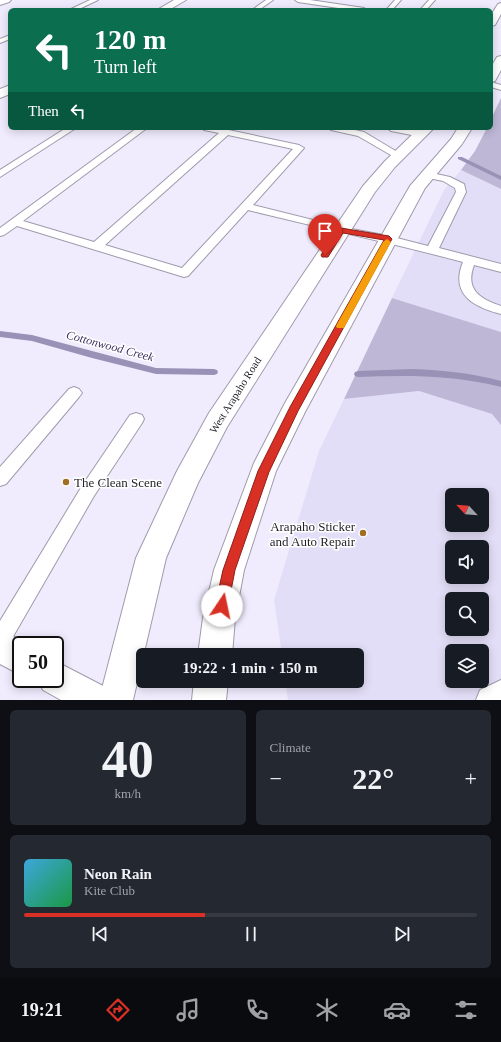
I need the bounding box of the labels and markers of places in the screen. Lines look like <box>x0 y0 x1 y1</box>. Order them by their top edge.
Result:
pin <box>308 214 342 255</box>
place label: The Clean Scene <box>74 475 162 490</box>
marker: The Clean Scene <box>61 477 71 487</box>
place label: Arapaho Sticker and Auto Repair <box>270 519 356 549</box>
marker: Arapaho Sticker and Auto Repair <box>358 528 368 538</box>

